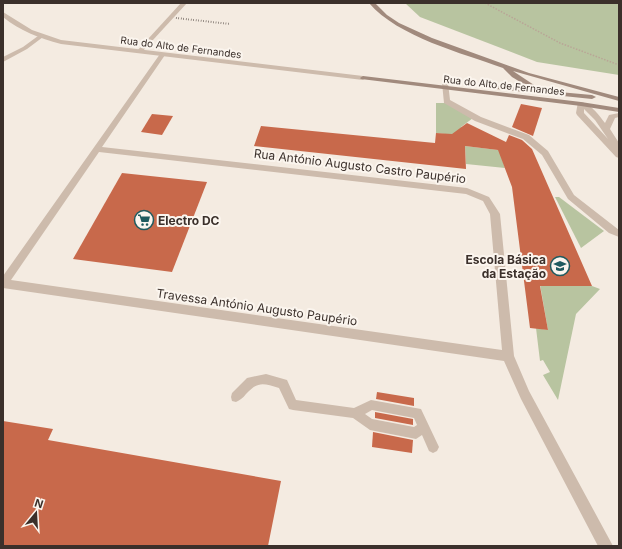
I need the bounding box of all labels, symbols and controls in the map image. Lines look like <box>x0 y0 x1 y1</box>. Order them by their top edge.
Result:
street label: Rua do Alto de Fernandes <box>120 34 242 60</box>
street label: Rua do Alto de Fernandes <box>443 73 565 97</box>
street label: Rua António Augusto Castro Paupério <box>253 146 467 186</box>
supermarket icon: Electro DC <box>133 209 155 231</box>
place label: Electro DC <box>158 213 220 228</box>
place label: Escola Básica da Estação <box>465 252 546 281</box>
school or university icon: Escola Básica da Estação <box>549 255 571 277</box>
street label: Travessa António Augusto Paupério <box>156 285 358 329</box>
north arrow <box>16 493 56 533</box>
text: N <box>33 496 45 511</box>

